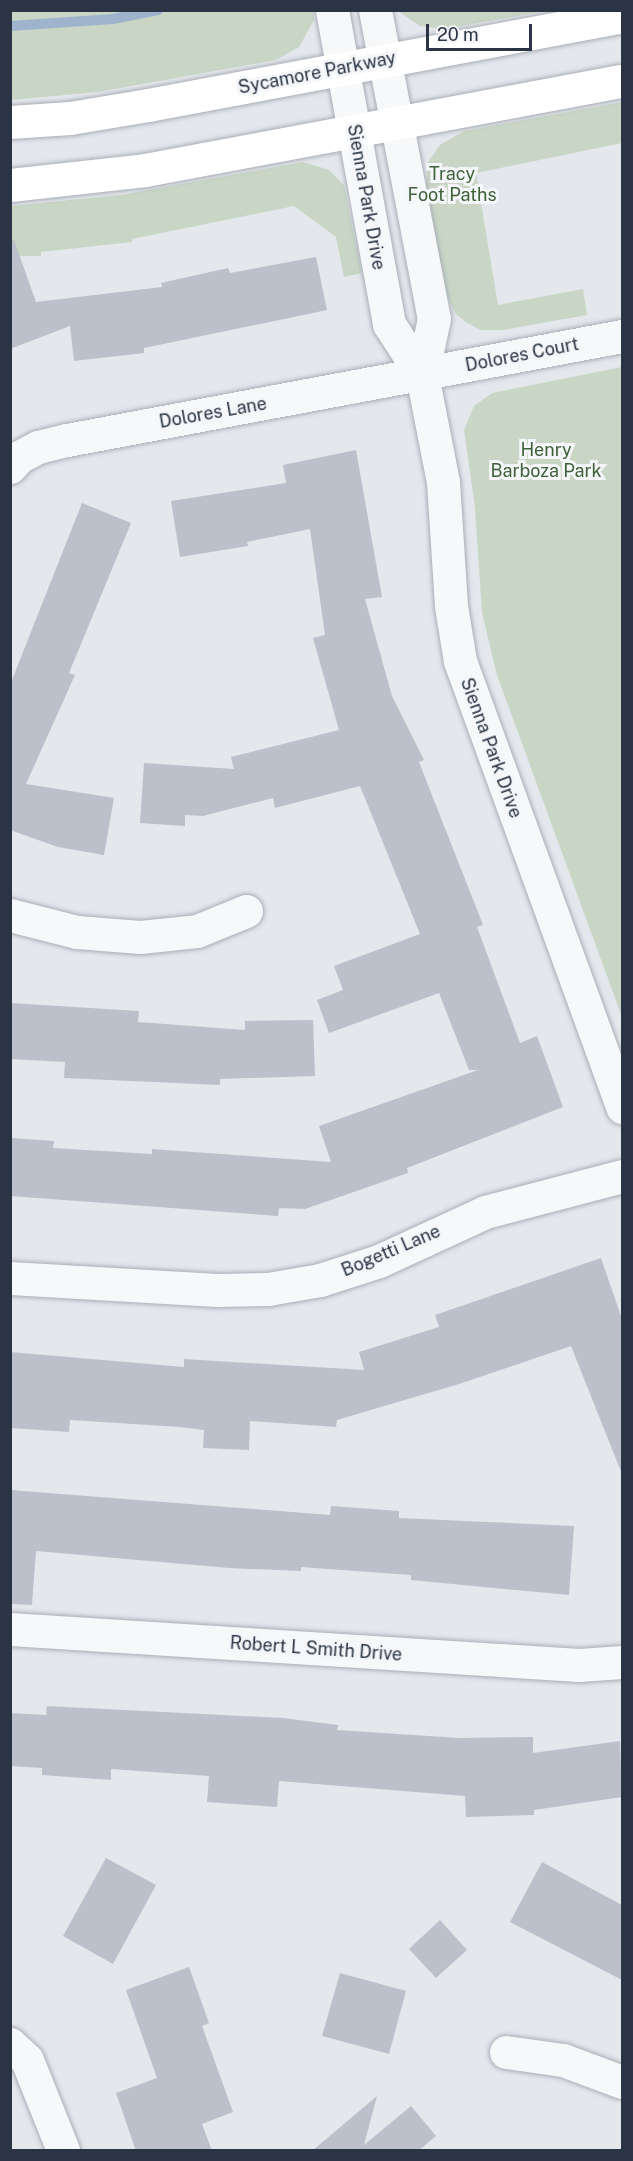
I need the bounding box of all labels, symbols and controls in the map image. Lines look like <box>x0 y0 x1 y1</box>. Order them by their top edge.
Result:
scale bar <box>429 12 536 50</box>
text: 20 m <box>437 24 479 45</box>
street label: Sycamore Parkway <box>236 47 398 99</box>
street label: Sienna Park Drive <box>343 122 389 272</box>
park label: Tracy Foot Paths <box>408 164 496 207</box>
street label: Dolores Court <box>463 333 581 377</box>
street label: Dolores Lane <box>157 393 269 433</box>
park label: Henry Barboza Park <box>490 440 602 482</box>
street label: Sienna Park Drive <box>456 675 526 821</box>
street label: Bogetti Lane <box>338 1220 444 1282</box>
street label: Robert L Smith Drive <box>229 1632 403 1666</box>

